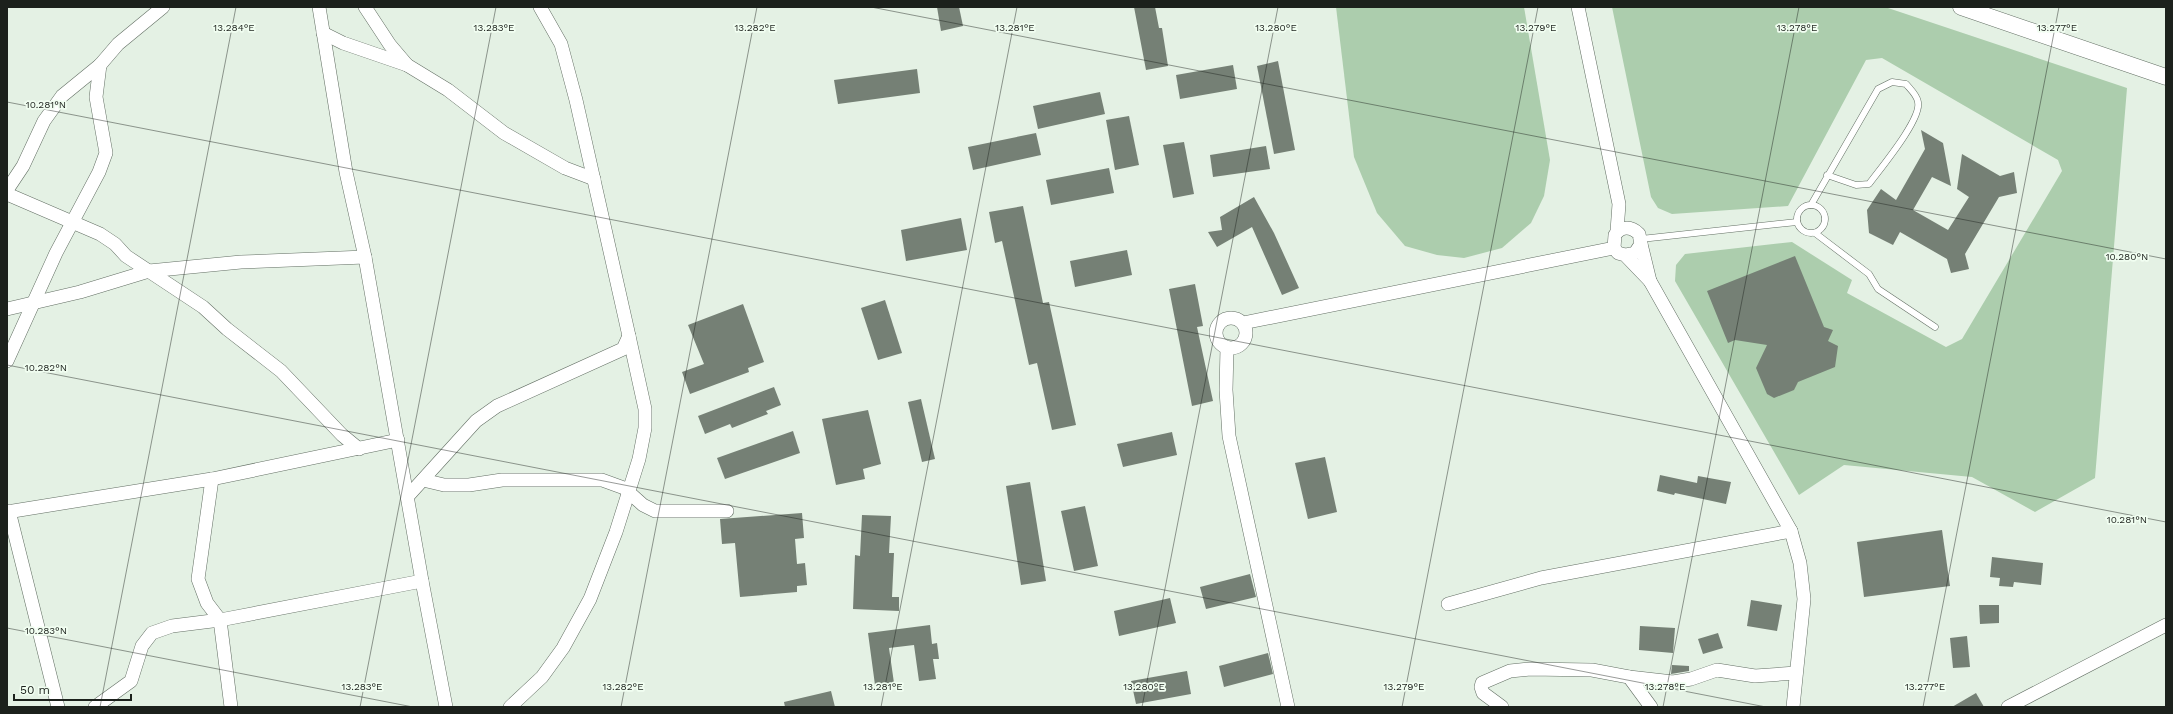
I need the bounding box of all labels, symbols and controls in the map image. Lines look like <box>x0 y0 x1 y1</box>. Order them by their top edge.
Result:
text: 13.284°E <box>213 22 255 33</box>
text: 13.283°E <box>474 22 515 33</box>
text: 13.282°E <box>734 22 776 33</box>
text: 13.281°E <box>995 22 1035 33</box>
text: 13.280°E <box>1255 22 1297 33</box>
text: 13.279°E <box>1516 22 1556 33</box>
text: 13.278°E <box>1777 22 1817 33</box>
text: 13.277°E <box>2037 22 2077 33</box>
text: 10.281°N <box>26 99 66 110</box>
text: 10.280°N <box>2106 251 2148 262</box>
text: 10.282°N <box>25 362 67 373</box>
text: 10.281°N <box>2107 514 2147 525</box>
text: 10.283°N <box>25 625 67 636</box>
scale bar <box>14 676 131 702</box>
text: 13.283°E <box>342 681 383 692</box>
text: 13.282°E <box>602 681 644 692</box>
text: 13.281°E <box>863 681 903 692</box>
text: 13.280°E <box>1123 681 1165 692</box>
text: 13.279°E <box>1384 681 1424 692</box>
text: 13.278°E <box>1645 681 1685 692</box>
text: 13.277°E <box>1905 681 1945 692</box>
text: 50 m <box>20 683 50 697</box>

